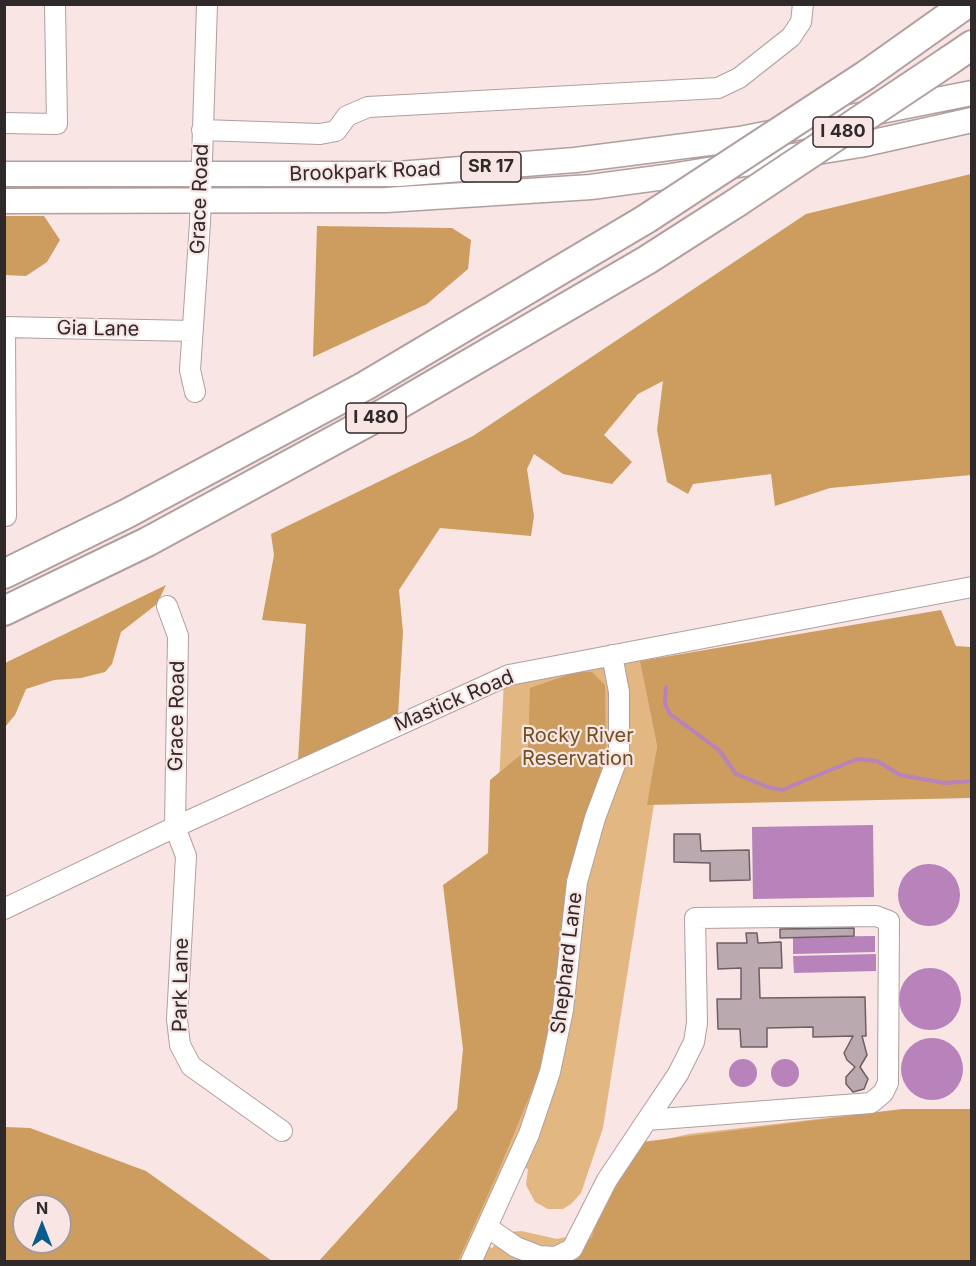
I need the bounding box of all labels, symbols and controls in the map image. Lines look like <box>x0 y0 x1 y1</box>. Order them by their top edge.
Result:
road number: I 480 <box>813 117 873 147</box>
street label: Grace Road <box>186 143 214 255</box>
road number: SR 17 <box>461 152 521 182</box>
street label: Brookpark Road <box>289 157 441 187</box>
street label: Gia Lane <box>56 316 140 342</box>
road number: I 480 <box>346 403 406 433</box>
street label: Grace Road <box>164 660 190 772</box>
street label: Mastick Road <box>391 665 517 737</box>
park label: Rocky River Reservation <box>522 724 634 771</box>
street label: Shephard Lane <box>546 891 588 1035</box>
street label: Park Lane <box>168 938 194 1032</box>
north arrow <box>12 1194 72 1254</box>
text: N <box>36 1198 48 1218</box>

